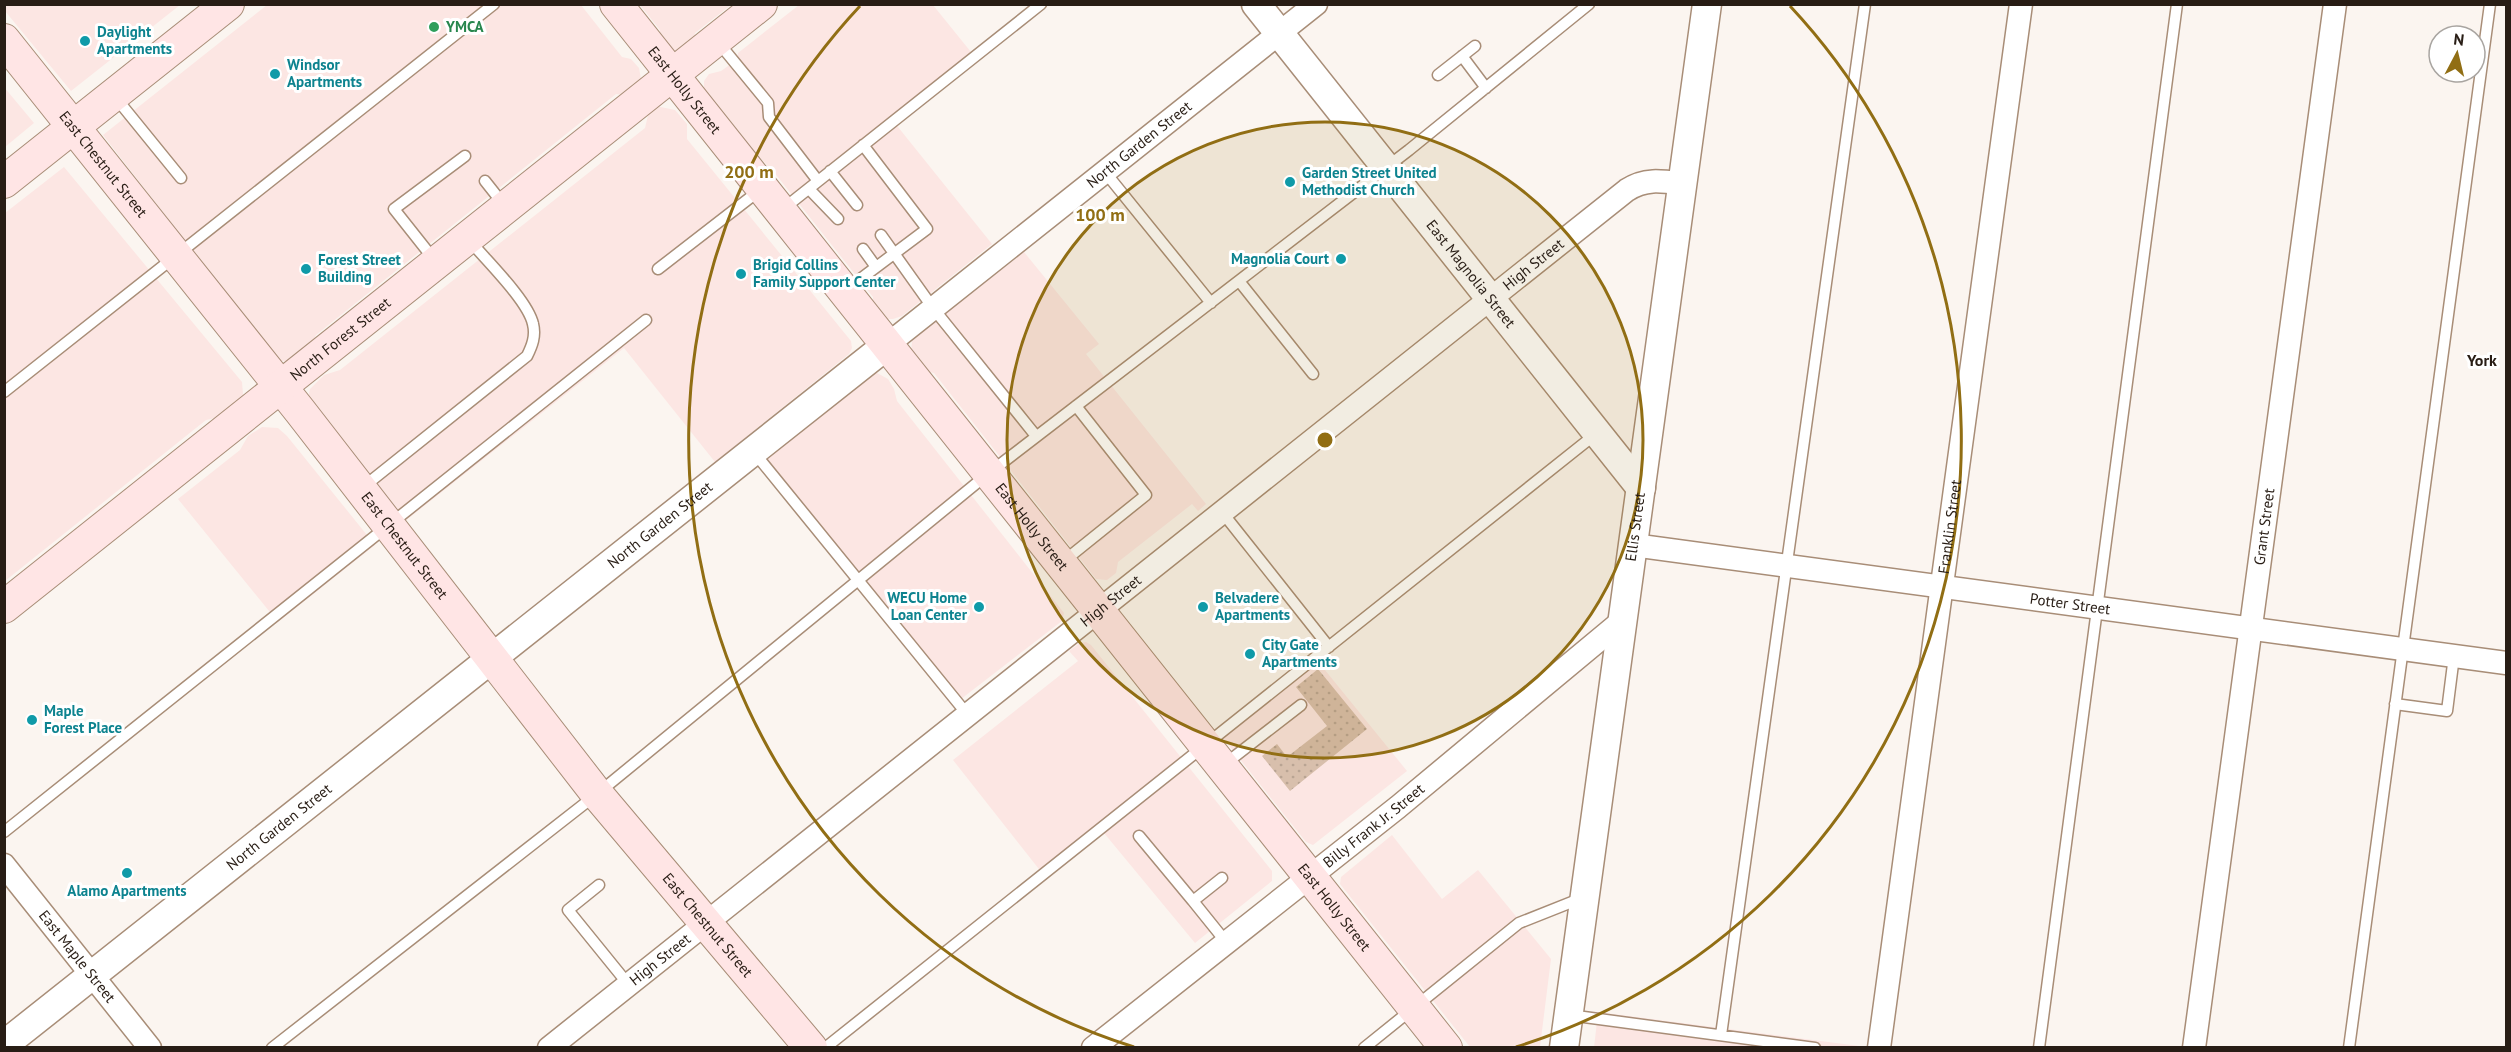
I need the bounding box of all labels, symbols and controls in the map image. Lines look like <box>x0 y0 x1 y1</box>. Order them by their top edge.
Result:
place label: YMCA <box>445 17 485 36</box>
marker: YMCA <box>427 20 441 34</box>
place label: Daylight Apartments <box>97 22 172 58</box>
north arrow <box>2427 24 2487 84</box>
text: N <box>2452 29 2465 50</box>
marker: Daylight Apartments <box>78 34 92 48</box>
street label: East Holly Street <box>644 42 725 137</box>
place label: Windsor Apartments <box>287 55 362 91</box>
marker: Windsor Apartments <box>268 67 282 81</box>
street label: North Garden Street <box>1082 97 1195 192</box>
street label: East Chestnut Street <box>55 107 152 221</box>
text: 200 m <box>724 160 774 183</box>
place label: Garden Street United Methodist Church <box>1302 163 1437 199</box>
marker: Garden Street United Methodist Church <box>1283 175 1297 189</box>
text: 100 m <box>1075 203 1125 226</box>
street label: East Magnolia Street <box>1422 216 1520 332</box>
street label: High Street <box>1499 234 1567 294</box>
place label: Magnolia Court <box>1231 249 1330 268</box>
place label: Forest Street Building <box>318 250 402 286</box>
marker: Magnolia Court <box>1334 252 1348 266</box>
place label: Brigid Collins Family Support Center <box>753 255 896 291</box>
marker: Forest Street Building <box>299 262 313 276</box>
marker: Brigid Collins Family Support Center <box>734 267 748 281</box>
street label: North Forest Street <box>286 293 394 385</box>
district label: York <box>2466 350 2497 370</box>
centre of rings <box>1315 430 1335 450</box>
street label: North Garden Street <box>603 477 716 572</box>
street label: East Holly Street <box>991 479 1073 574</box>
street label: Franklin Street <box>1934 479 1965 575</box>
street label: Grant Street <box>2249 487 2279 566</box>
street label: East Chestnut Street <box>357 488 452 603</box>
street label: Ellis Street <box>1621 491 1649 563</box>
street label: High Street <box>1076 570 1145 631</box>
place label: WECU Home Loan Center <box>887 588 968 624</box>
place label: Belvadere Apartments <box>1215 588 1290 624</box>
street label: Potter Street <box>2029 589 2112 618</box>
marker: WECU Home Loan Center <box>972 600 986 614</box>
marker: Belvadere Apartments <box>1196 600 1210 614</box>
place label: City Gate Apartments <box>1262 635 1337 671</box>
marker: City Gate Apartments <box>1243 647 1257 661</box>
place label: Maple Forest Place <box>44 701 123 737</box>
marker: Maple Forest Place <box>25 713 39 727</box>
street label: North Garden Street <box>222 779 335 874</box>
street label: Billy Frank Jr. Street <box>1319 779 1428 872</box>
street label: East Holly Street <box>1294 859 1375 955</box>
marker: Alamo Apartments <box>120 866 134 880</box>
street label: East Chestnut Street <box>659 869 757 981</box>
place label: Alamo Apartments <box>67 881 187 900</box>
street label: East Maple Street <box>35 906 120 1006</box>
street label: High Street <box>625 929 694 989</box>

